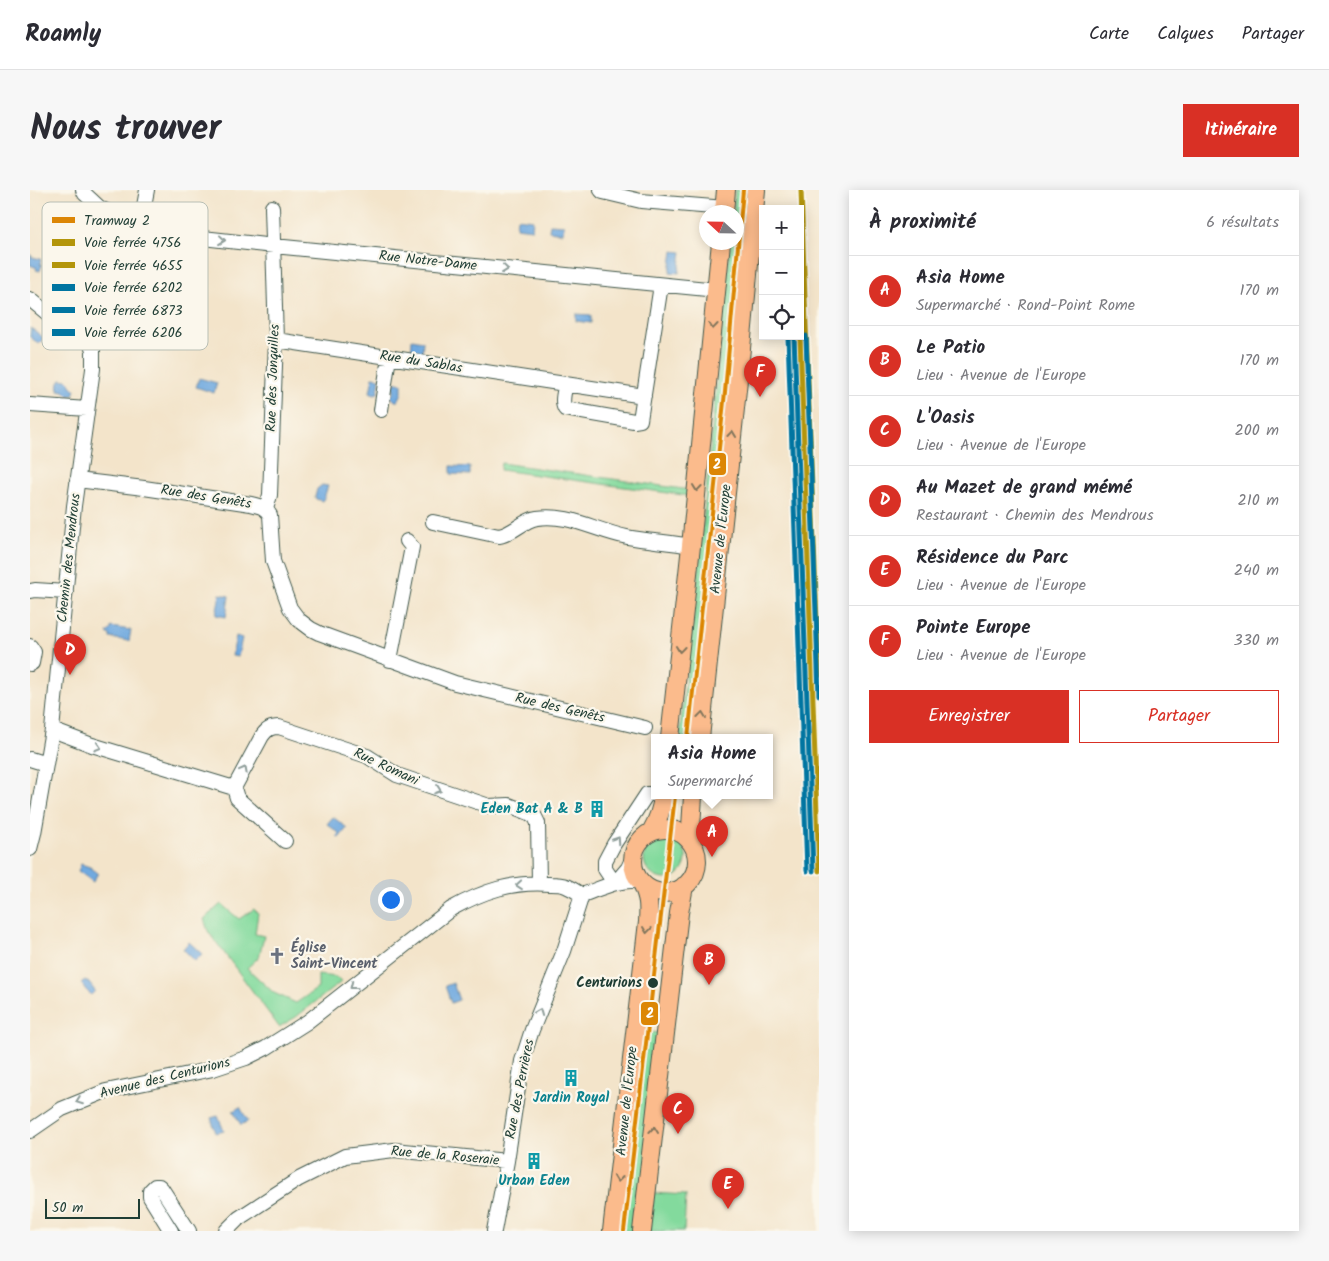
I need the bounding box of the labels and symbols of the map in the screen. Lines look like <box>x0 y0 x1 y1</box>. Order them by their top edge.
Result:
legend <box>42 202 208 350</box>
north arrow <box>699 205 744 250</box>
text: Tramway 2 <box>84 210 150 232</box>
text: Voie ferrée 4756 <box>84 232 181 254</box>
one-way arrow <box>218 234 226 245</box>
street label: Rue Notre-Dame <box>378 245 479 277</box>
text: Voie ferrée 4655 <box>84 255 184 277</box>
one-way arrow <box>502 263 510 274</box>
text: Voie ferrée 6202 <box>84 277 183 299</box>
text: Voie ferrée 6873 <box>84 300 183 322</box>
text: Voie ferrée 6206 <box>84 322 183 344</box>
one-way arrow <box>708 322 719 330</box>
street label: Rue des Jonquilles <box>260 324 286 432</box>
street label: Rue du Sablas <box>378 345 464 379</box>
pin: F <box>744 356 776 397</box>
one-way arrow <box>726 429 737 437</box>
line badge: 2 <box>708 452 727 476</box>
text: 2 <box>713 454 721 476</box>
street label: Rue des Genêts <box>159 479 253 515</box>
street label: Avenue de l'Europe <box>704 482 738 595</box>
one-way arrow <box>692 484 703 492</box>
street label: Chemin des Mendrous <box>51 492 87 624</box>
pin: D <box>54 634 86 675</box>
one-way arrow <box>675 645 686 653</box>
street label: Rue des Genêts <box>513 687 607 729</box>
one-way arrow <box>696 710 707 718</box>
one-way arrow <box>94 741 102 751</box>
street label: Rue Romani <box>350 742 423 792</box>
one-way arrow <box>238 767 248 776</box>
one-way arrow <box>434 784 442 794</box>
place label: Eden Bat A & B <box>481 798 583 820</box>
building icon: Eden Bat A & B <box>587 799 607 819</box>
pin: A <box>696 816 728 857</box>
one-way arrow <box>611 836 620 845</box>
one-way arrow <box>515 879 523 890</box>
your location <box>378 887 404 913</box>
one-way arrow <box>642 927 653 935</box>
place label: Église Saint-Vincent <box>291 937 378 975</box>
pin: B <box>693 944 725 985</box>
church icon: Église Saint-Vincent <box>267 946 287 966</box>
place label: Centurions <box>576 972 642 994</box>
marker: Centurions <box>646 976 660 990</box>
one-way arrow <box>350 980 359 988</box>
line badge: 2 <box>640 1001 659 1026</box>
text: 2 <box>646 1003 654 1025</box>
one-way arrow <box>532 1008 543 1017</box>
street label: Rue des Perrières <box>500 1037 540 1141</box>
street label: Avenue de l'Europe <box>610 1044 644 1157</box>
street label: Avenue des Centurions <box>97 1051 233 1105</box>
building icon: Jardin Royal <box>561 1068 581 1088</box>
place label: Jardin Royal <box>533 1087 609 1109</box>
pin: C <box>662 1093 694 1134</box>
one-way arrow <box>75 1095 84 1105</box>
one-way arrow <box>648 1126 659 1134</box>
street label: Rue de la Roseraie <box>390 1140 501 1172</box>
building icon: Urban Eden <box>524 1151 544 1171</box>
pin: E <box>712 1168 744 1209</box>
place label: Urban Eden <box>498 1170 570 1192</box>
one-way arrow <box>613 1175 624 1183</box>
scale bar <box>45 1196 140 1219</box>

